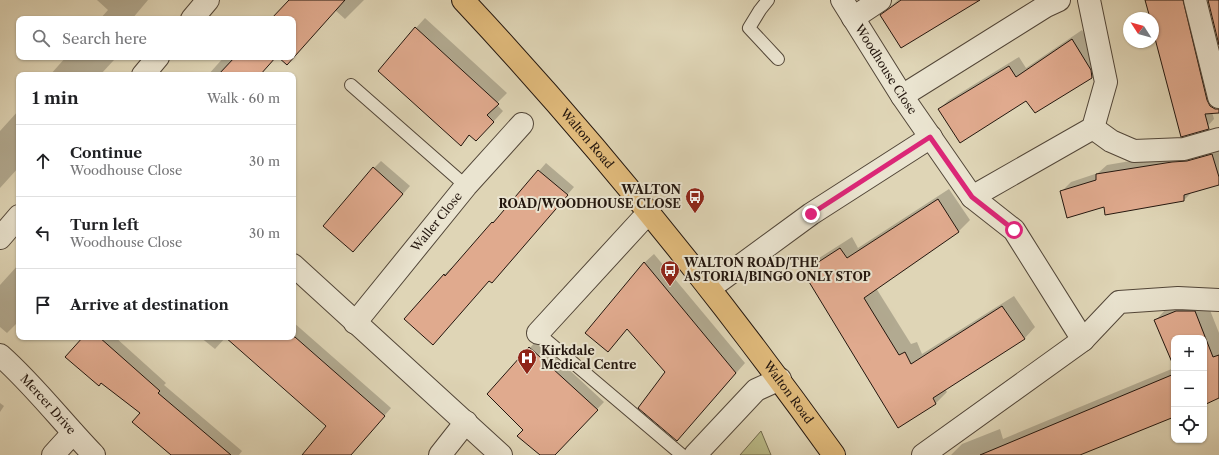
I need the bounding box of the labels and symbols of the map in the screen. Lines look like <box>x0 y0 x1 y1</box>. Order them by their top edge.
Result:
north arrow <box>1123 12 1159 48</box>
street label: Woodhouse Close <box>851 20 921 117</box>
street label: Walton Road <box>557 105 617 172</box>
place label: WALTON ROAD/WOODHOUSE CLOSE <box>498 182 682 211</box>
bus stop icon: WALTON ROAD/WOODHOUSE CLOSE <box>684 186 706 214</box>
street label: Waller Close <box>407 189 465 255</box>
route end <box>802 205 820 223</box>
route start <box>1005 221 1023 239</box>
place label: WALTON ROAD/THE ASTORIA/BINGO ONLY STOP <box>683 255 871 284</box>
bus stop icon: WALTON ROAD/THE ASTORIA/BINGO ONLY STOP <box>659 259 681 287</box>
place label: Kirkdale Medical Centre <box>541 343 636 372</box>
hospital icon: Kirkdale Medical Centre <box>516 347 538 375</box>
street label: Walton Road <box>760 357 817 427</box>
street label: Mercer Drive <box>17 371 79 438</box>

